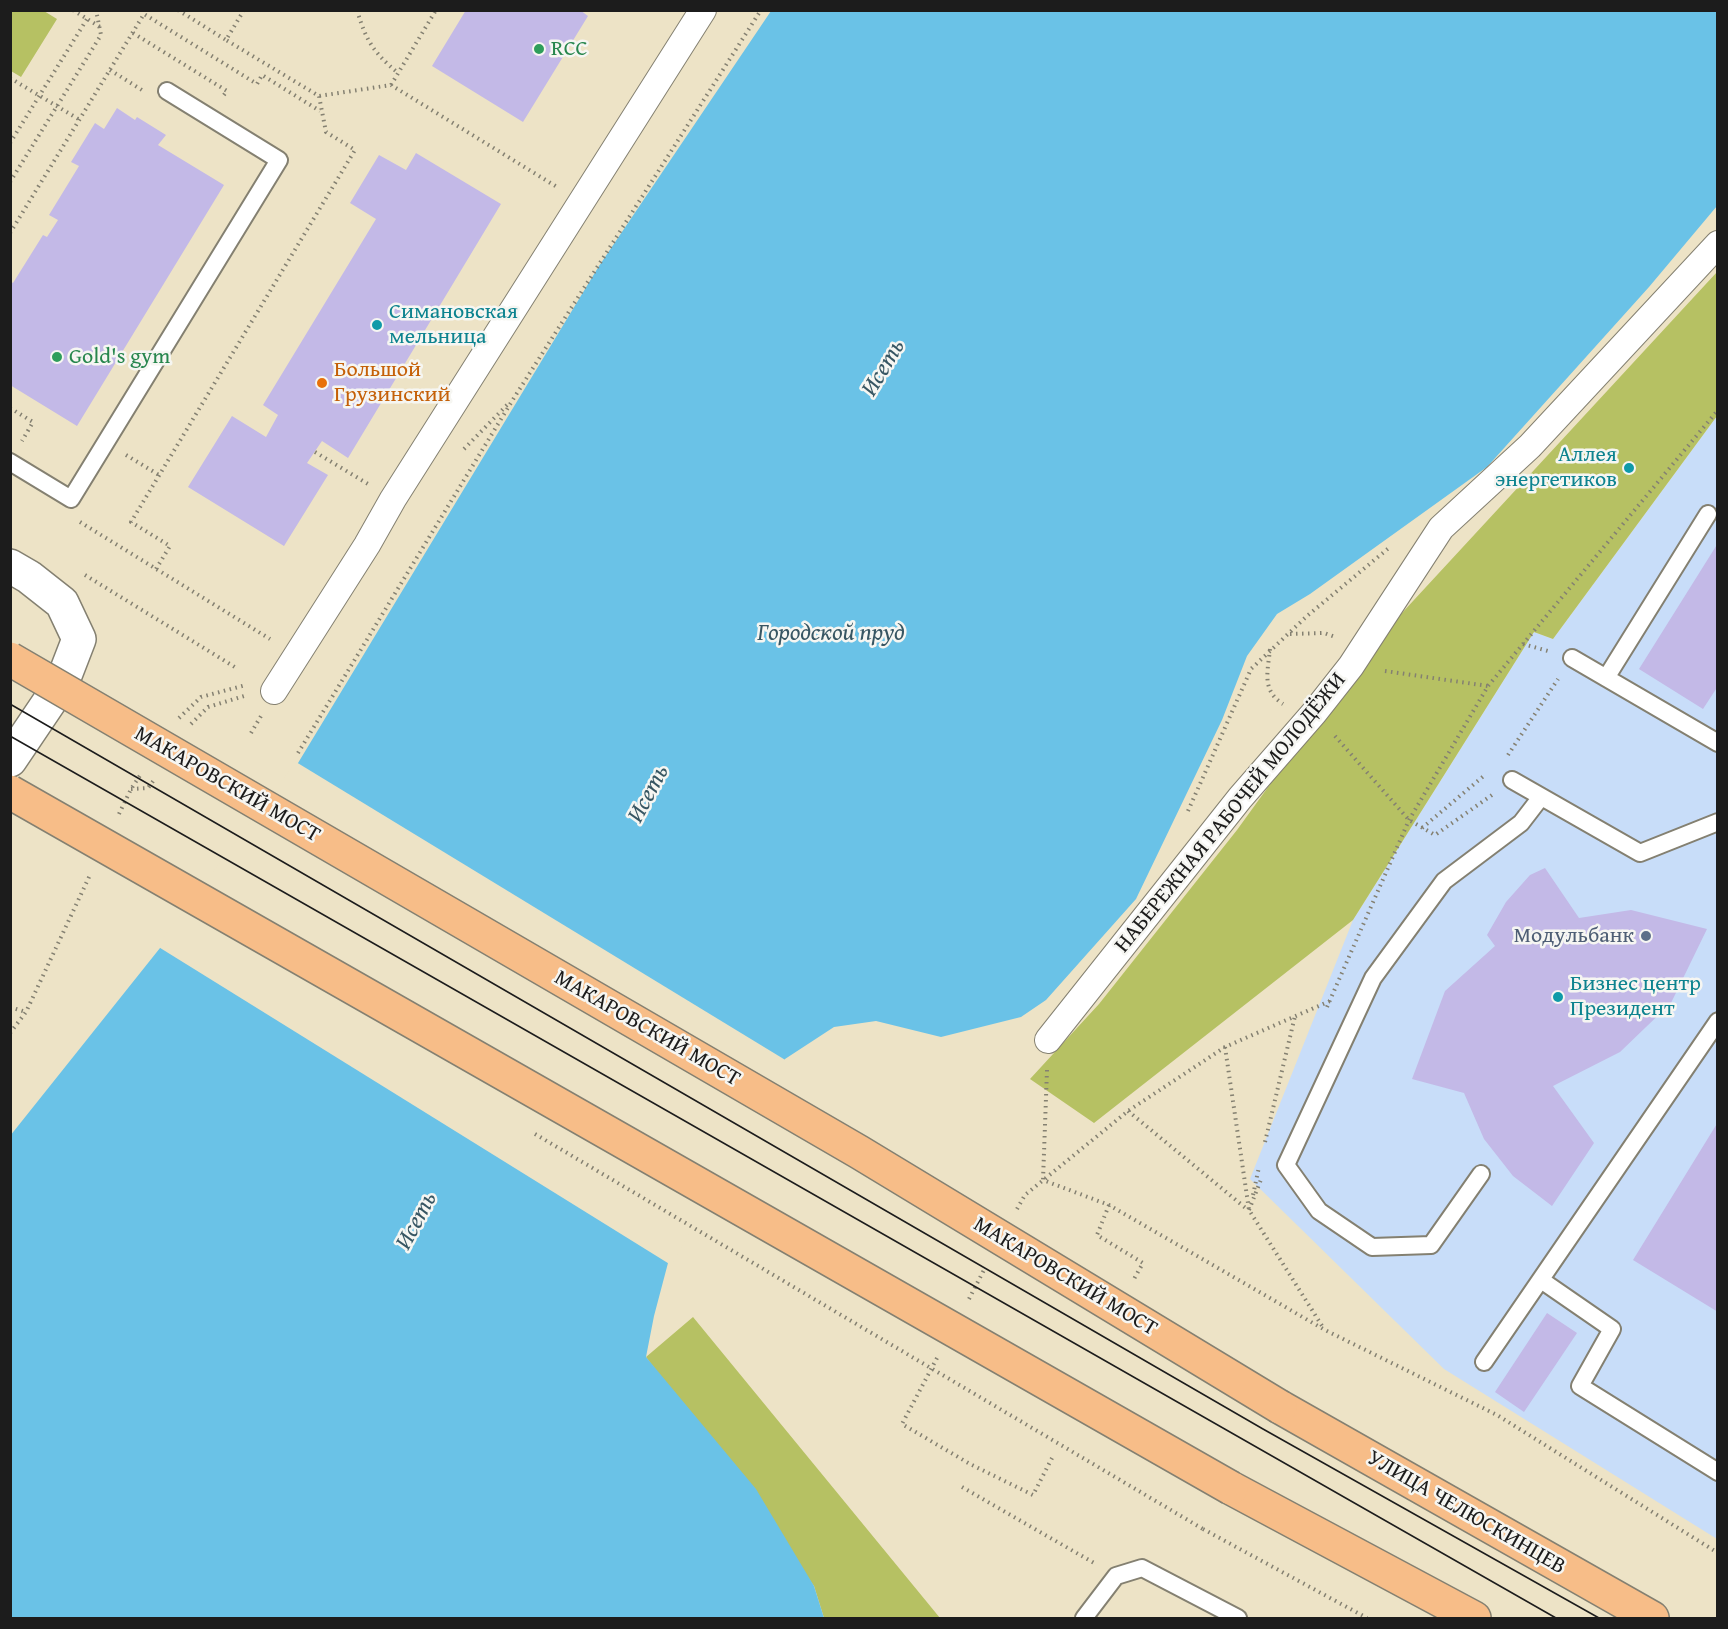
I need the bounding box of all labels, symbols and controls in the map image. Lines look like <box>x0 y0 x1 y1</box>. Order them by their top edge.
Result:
place label: RCC <box>551 36 588 62</box>
marker: RCC <box>532 42 546 56</box>
place label: Симановская мельница <box>389 299 518 350</box>
marker: Симановская мельница <box>370 318 384 332</box>
water label: Исеть <box>856 334 912 402</box>
place label: Gold's gym <box>69 344 170 370</box>
marker: Gold's gym <box>50 350 64 364</box>
place label: Большой Грузинский <box>334 357 451 408</box>
marker: Большой Грузинский <box>315 376 329 390</box>
place label: Аллея энергетиков <box>1495 442 1617 494</box>
marker: Аллея энергетиков <box>1622 461 1636 475</box>
water label: Городской пруд <box>757 620 905 648</box>
street label: НАБЕРЕЖНАЯ РАБОЧЕЙ МОЛОДЁЖИ <box>1110 668 1352 958</box>
street label: МАКАРОВСКИЙ МОСТ <box>129 721 325 849</box>
water label: Исеть <box>622 760 676 828</box>
place label: Модульбанк <box>1514 923 1634 949</box>
marker: Модульбанк <box>1639 929 1653 943</box>
street label: МАКАРОВСКИЙ МОСТ <box>549 965 745 1093</box>
place label: Бизнес центр Президент <box>1570 971 1701 1022</box>
marker: Бизнес центр Президент <box>1551 990 1565 1004</box>
water label: Исеть <box>390 1187 444 1255</box>
street label: МАКАРОВСКИЙ МОСТ <box>968 1212 1162 1342</box>
street label: УЛИЦА ЧЕЛЮСКИНЦЕВ <box>1362 1445 1570 1581</box>

